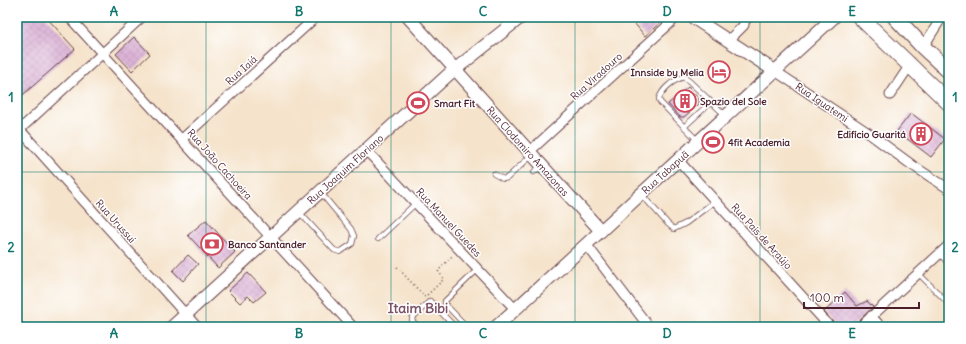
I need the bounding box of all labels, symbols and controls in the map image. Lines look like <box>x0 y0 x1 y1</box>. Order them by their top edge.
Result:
text: A <box>110 3 119 20</box>
text: B <box>295 3 304 20</box>
text: C <box>479 3 488 20</box>
text: D <box>662 3 672 20</box>
text: E <box>848 3 856 20</box>
street label: Rua Viradouro <box>568 49 625 103</box>
street label: Rua Iaiá <box>223 53 260 88</box>
hotel icon: Innside by Melia <box>706 59 732 85</box>
place label: Innside by Melia <box>631 66 704 79</box>
street label: Rua Iguatemi <box>793 80 851 125</box>
building icon: Spazio del Sole <box>672 88 698 114</box>
text: 1 <box>8 89 14 106</box>
text: 1 <box>952 89 958 106</box>
sports icon: Smart Fit <box>405 90 431 116</box>
place label: Spazio del Sole <box>700 95 767 108</box>
place label: Smart Fit <box>434 97 476 110</box>
street label: Rua Clodomiro Amazonas <box>484 104 572 199</box>
building icon: Edifício Guaritá <box>908 121 934 147</box>
street label: Rua João Cachoeira <box>185 126 255 203</box>
place label: Edifício Guaritá <box>837 128 906 141</box>
sports icon: 4fit Academia <box>700 129 726 155</box>
street label: Rua Joaquim Floriano <box>304 131 386 207</box>
place label: 4fit Academia <box>728 136 790 149</box>
street label: Rua Tabapuã <box>639 148 692 197</box>
street label: Rua Manuel Guedes <box>413 185 484 260</box>
street label: Rua Urussuí <box>93 197 139 246</box>
street label: Rua Pais de Araújo <box>729 201 795 272</box>
bank icon: Banco Santander <box>199 231 225 257</box>
place label: Banco Santander <box>228 238 307 251</box>
text: 2 <box>7 239 15 256</box>
text: 2 <box>951 239 959 256</box>
scale bar <box>804 284 919 310</box>
text: 100 m <box>810 290 844 305</box>
district label: Itaim Bibi <box>388 299 448 317</box>
text: A <box>110 325 119 342</box>
text: B <box>295 325 304 342</box>
text: C <box>479 325 488 342</box>
text: D <box>662 325 672 342</box>
text: E <box>848 325 856 342</box>

